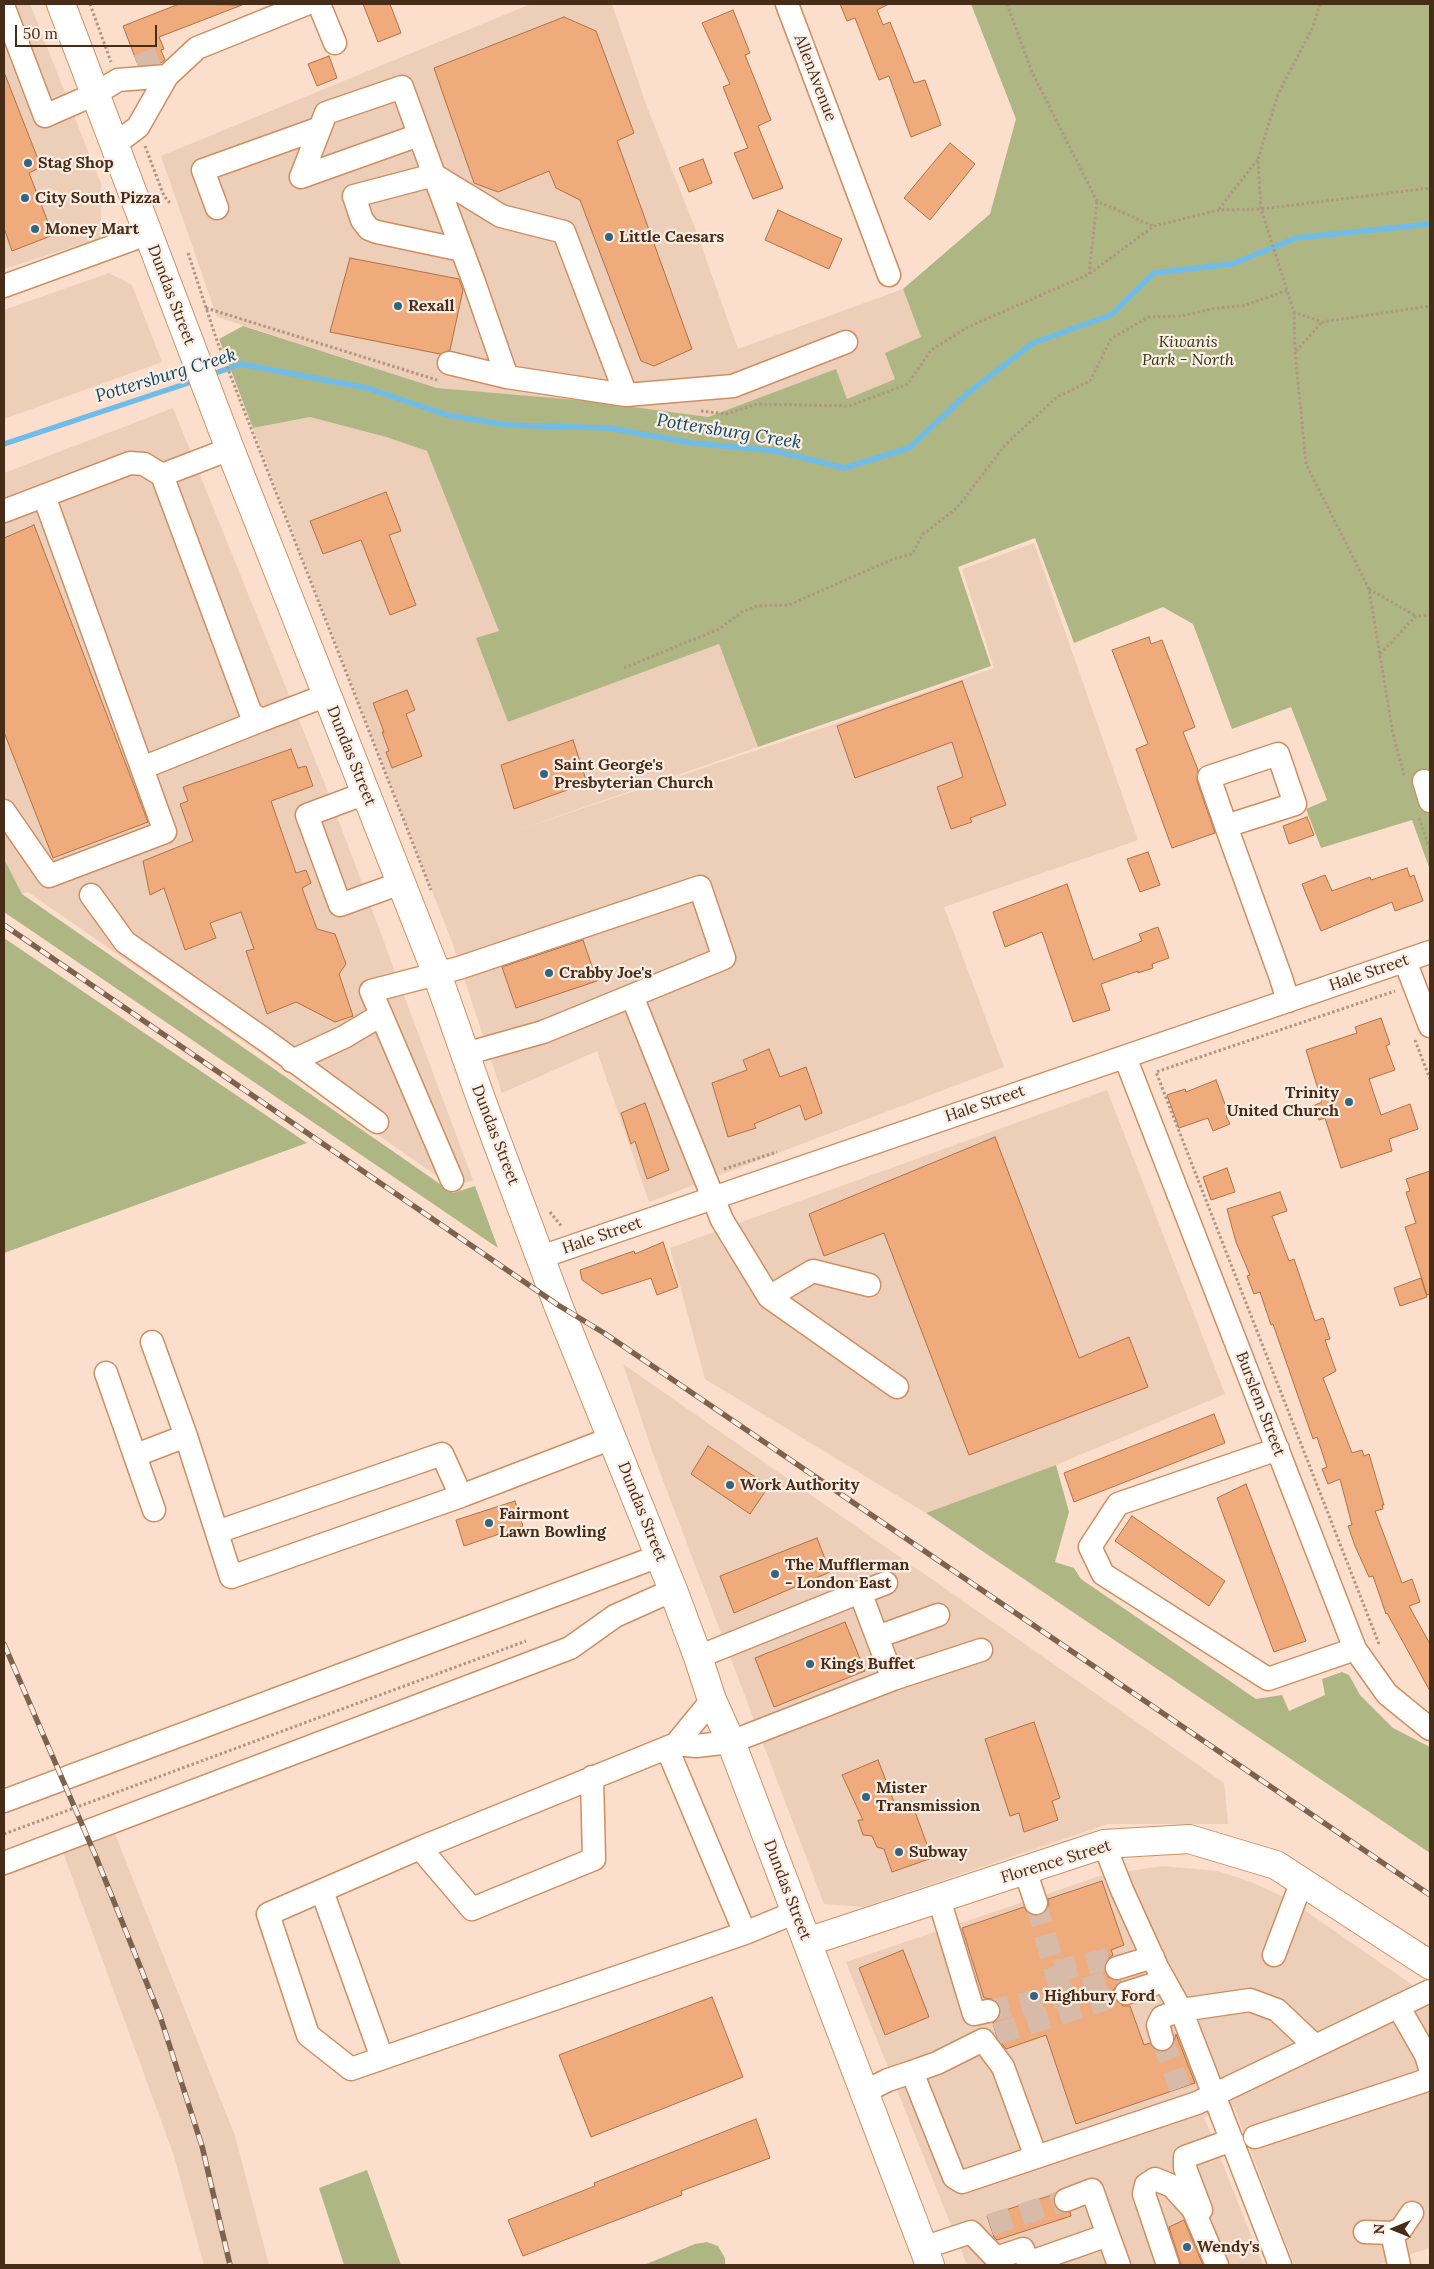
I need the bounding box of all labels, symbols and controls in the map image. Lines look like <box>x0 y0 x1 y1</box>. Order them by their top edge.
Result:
scale bar <box>18 15 160 47</box>
text: 50 m <box>23 24 58 43</box>
street label: AllenAvenue <box>790 32 840 124</box>
place label: Stag Shop <box>38 153 114 173</box>
marker: Stag Shop <box>22 157 34 169</box>
place label: City South Pizza <box>35 188 160 208</box>
marker: City South Pizza <box>19 192 31 204</box>
place label: Money Mart <box>45 219 139 239</box>
marker: Money Mart <box>29 223 41 235</box>
place label: Little Caesars <box>619 227 724 247</box>
marker: Little Caesars <box>603 231 615 243</box>
street label: Dundas Street <box>143 242 199 348</box>
place label: Rexall <box>408 296 454 316</box>
marker: Rexall <box>392 300 404 312</box>
park label: Kiwanis Park - North <box>1142 332 1234 370</box>
water label: Pottersburg Creek <box>93 344 239 408</box>
water label: Pottersburg Creek <box>655 410 803 454</box>
street label: Dundas Street <box>322 703 380 809</box>
place label: Saint George's Presbyterian Church <box>554 755 713 793</box>
marker: Saint George's Presbyterian Church <box>538 768 550 780</box>
street label: Hale Street <box>1327 950 1411 996</box>
place label: Crabby Joe's <box>559 963 652 983</box>
marker: Crabby Joe's <box>543 967 555 979</box>
street label: Hale Street <box>943 1081 1027 1127</box>
street label: Dundas Street <box>467 1082 523 1188</box>
place label: Trinity United Church <box>1226 1083 1339 1121</box>
marker: Trinity United Church <box>1343 1096 1355 1108</box>
street label: Hale Street <box>560 1213 644 1259</box>
street label: Burslem Street <box>1231 1349 1289 1459</box>
street label: Dundas Street <box>613 1459 671 1565</box>
place label: Work Authority <box>740 1475 860 1495</box>
marker: Work Authority <box>724 1479 736 1491</box>
place label: Fairmont Lawn Bowling <box>499 1504 606 1542</box>
marker: Fairmont Lawn Bowling <box>483 1517 495 1529</box>
place label: The Mufflerman - London East <box>785 1555 910 1593</box>
marker: The Mufflerman - London East <box>769 1568 781 1580</box>
place label: Kings Buffet <box>820 1654 915 1674</box>
marker: Kings Buffet <box>804 1658 816 1670</box>
place label: Mister Transmission <box>876 1778 980 1816</box>
marker: Mister Transmission <box>860 1791 872 1803</box>
street label: Florence Street <box>999 1836 1113 1888</box>
street label: Dundas Street <box>759 1837 815 1943</box>
place label: Subway <box>909 1842 967 1862</box>
marker: Subway <box>893 1846 905 1858</box>
place label: Highbury Ford <box>1044 1986 1155 2006</box>
marker: Highbury Ford <box>1028 1990 1040 2002</box>
north arrow <box>1369 2204 1419 2254</box>
text: N <box>1370 2224 1388 2234</box>
place label: Wendy's <box>1197 2237 1260 2257</box>
marker: Wendy's <box>1181 2241 1193 2253</box>

